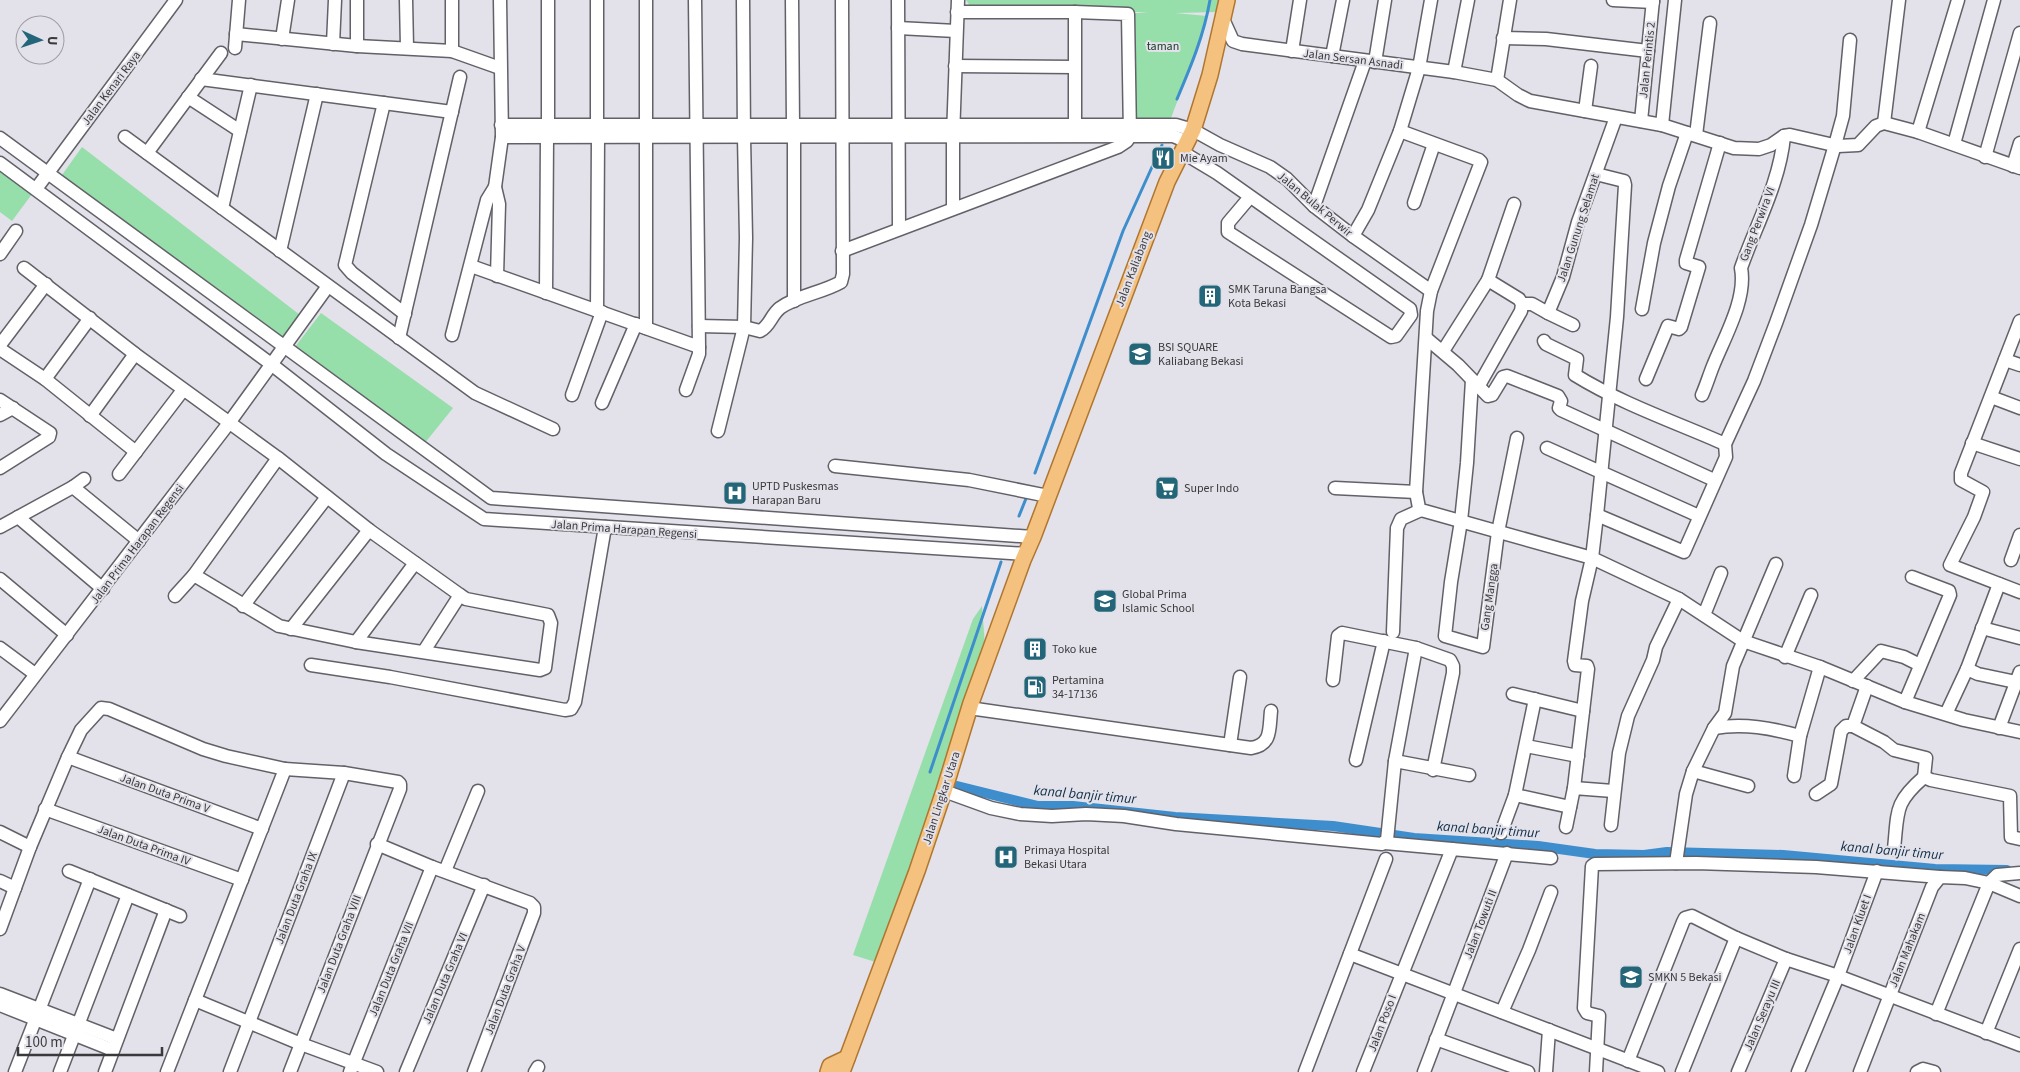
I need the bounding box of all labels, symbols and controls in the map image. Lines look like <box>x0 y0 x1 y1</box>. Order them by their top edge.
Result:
north arrow <box>15 15 65 65</box>
street label: Jalan Perintis 2 <box>1635 21 1660 99</box>
text: U <box>42 35 62 46</box>
park label: taman <box>1147 38 1179 55</box>
street label: Jalan Sersan Asnadi <box>1302 45 1404 74</box>
street label: Jalan Kenari Raya <box>78 48 145 129</box>
restaurant icon: Mie Ayam <box>1150 145 1176 171</box>
place label: Mie Ayam <box>1180 150 1228 167</box>
street label: Jalan Bulak Perwir <box>1273 168 1357 241</box>
street label: Jalan Gunung Selamat <box>1553 172 1604 285</box>
street label: Gang Perwira VI <box>1735 184 1779 264</box>
street label: Jalan Kaliabang <box>1111 229 1156 310</box>
place label: SMK Taruna Bangsa Kota Bekasi <box>1228 281 1327 312</box>
building icon: SMK Taruna Bangsa Kota Bekasi <box>1197 283 1223 309</box>
place label: BSI SQUARE Kaliabang Bekasi <box>1158 339 1243 370</box>
school or university icon: BSI SQUARE Kaliabang Bekasi <box>1127 341 1153 367</box>
supermarket icon: Super Indo <box>1154 475 1180 501</box>
place label: UPTD Puskesmas Harapan Baru <box>752 478 839 509</box>
hospital icon: UPTD Puskesmas Harapan Baru <box>722 480 748 506</box>
place label: Super Indo <box>1184 480 1239 497</box>
street label: Jalan Prima Harapan Regensi <box>87 481 188 608</box>
street label: Jalan Prima Harapan Regensi <box>550 516 698 543</box>
street label: Gang Mangga <box>1476 562 1503 632</box>
place label: Global Prima Islamic School <box>1122 586 1195 617</box>
school or university icon: Global Prima Islamic School <box>1092 588 1118 614</box>
building icon: Toko kue <box>1022 636 1048 662</box>
place label: Toko kue <box>1052 641 1097 658</box>
place label: Pertamina 34-17136 <box>1052 672 1104 703</box>
fuel station icon: Pertamina 34-17136 <box>1022 674 1048 700</box>
street label: Jalan Lingkar Utara <box>918 749 965 847</box>
street label: Jalan Duta Prima V <box>118 769 213 818</box>
water label: kanal banjir timur <box>1033 781 1138 810</box>
water label: kanal banjir timur <box>1436 816 1541 844</box>
street label: Jalan Duta Prima IV <box>95 821 193 870</box>
water label: kanal banjir timur <box>1840 837 1945 866</box>
place label: Primaya Hospital Bekasi Utara <box>1024 842 1110 873</box>
hospital icon: Primaya Hospital Bekasi Utara <box>993 844 1019 870</box>
street label: Jalan Duta Graha IX <box>271 850 322 947</box>
street label: Jalan Towuti II <box>1459 887 1501 961</box>
street label: Jalan Kluet I <box>1839 892 1876 956</box>
street label: Jalan Duta Graha VIII <box>313 893 366 996</box>
street label: Jalan Mahakam <box>1885 910 1930 990</box>
street label: Jalan Duta Graha VII <box>365 919 418 1019</box>
street label: Jalan Duta Graha VI <box>419 930 472 1026</box>
street label: Jalan Duta Graha V <box>481 942 531 1037</box>
school or university icon: SMKN 5 Bekasi <box>1618 964 1644 990</box>
place label: SMKN 5 Bekasi <box>1648 969 1722 986</box>
street label: Jalan Serayu III <box>1740 977 1785 1054</box>
street label: Jalan Poso I <box>1364 992 1401 1054</box>
scale bar <box>18 1024 161 1056</box>
text: 100 m <box>25 1032 63 1053</box>

